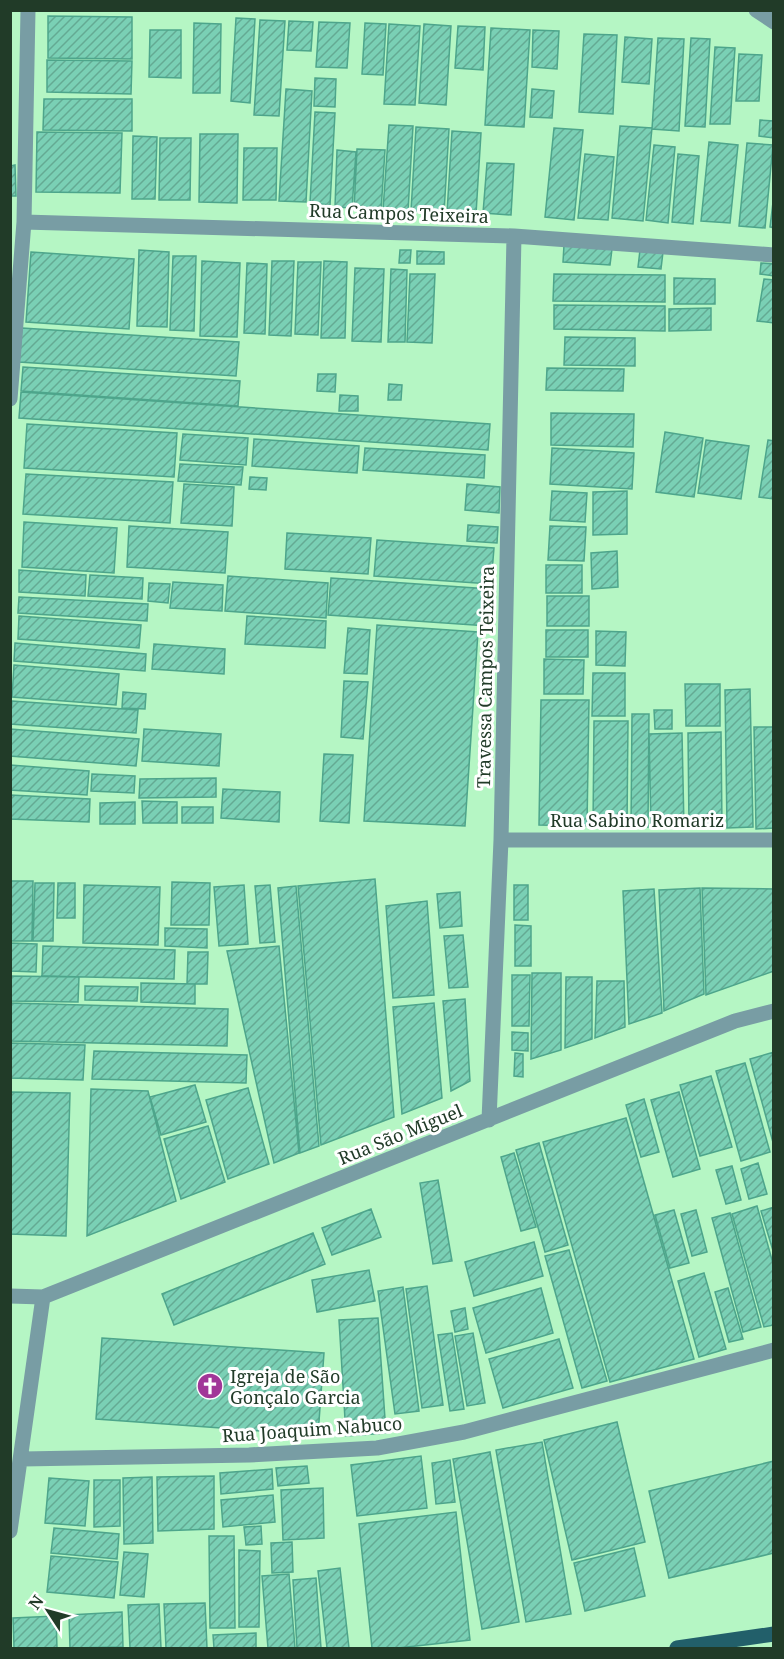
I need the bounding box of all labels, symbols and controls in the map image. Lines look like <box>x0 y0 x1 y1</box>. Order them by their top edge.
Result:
street label: Rua Campos Teixeira <box>309 198 489 228</box>
street label: Travessa Campos Teixeira <box>471 566 499 788</box>
street label: Rua Sabino Romariz <box>550 808 724 832</box>
street label: Rua São Miguel <box>334 1098 466 1170</box>
place label: Igreja de São Gonçalo Garcia <box>230 1364 361 1409</box>
church icon: Igreja de São Gonçalo Garcia <box>195 1371 225 1401</box>
street label: Rua Joaquim Nabuco <box>221 1411 403 1447</box>
north arrow <box>18 1581 78 1641</box>
text: N <box>23 1590 49 1614</box>

